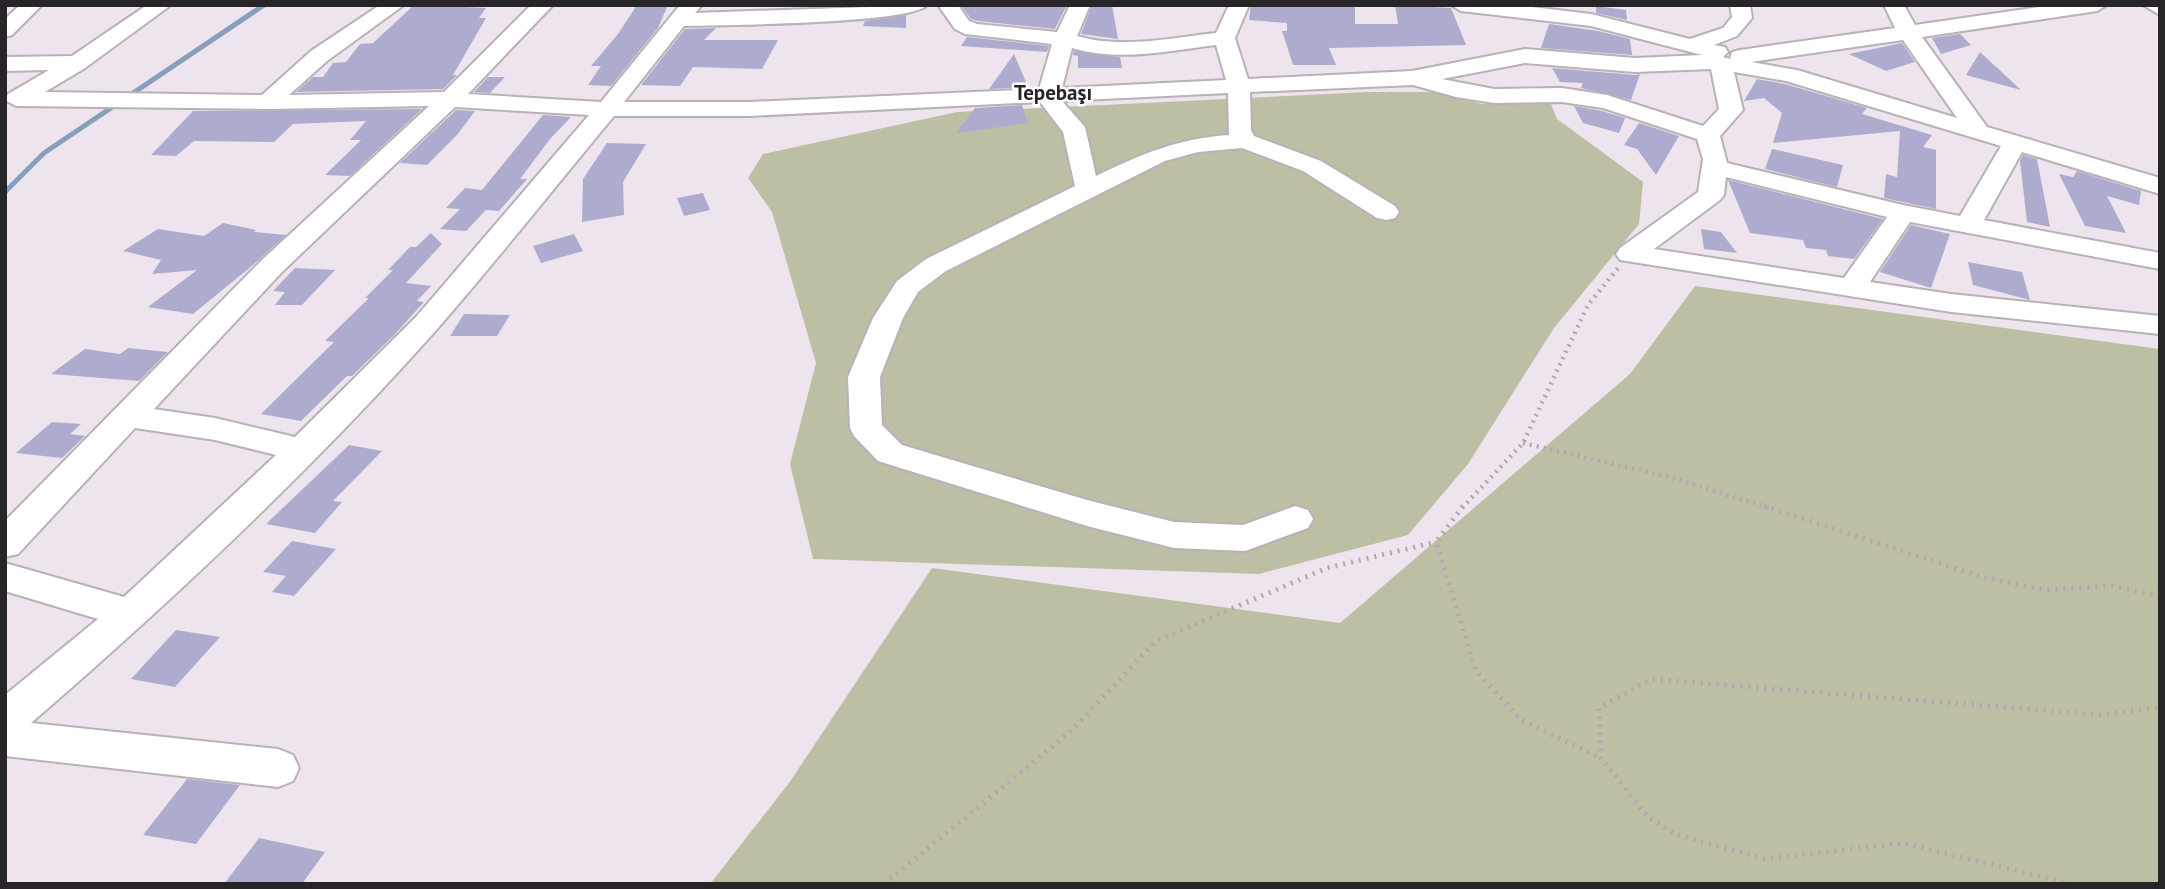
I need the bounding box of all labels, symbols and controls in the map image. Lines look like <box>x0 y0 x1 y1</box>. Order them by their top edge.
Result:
district label: Tepebaşı <box>1014 79 1092 106</box>

